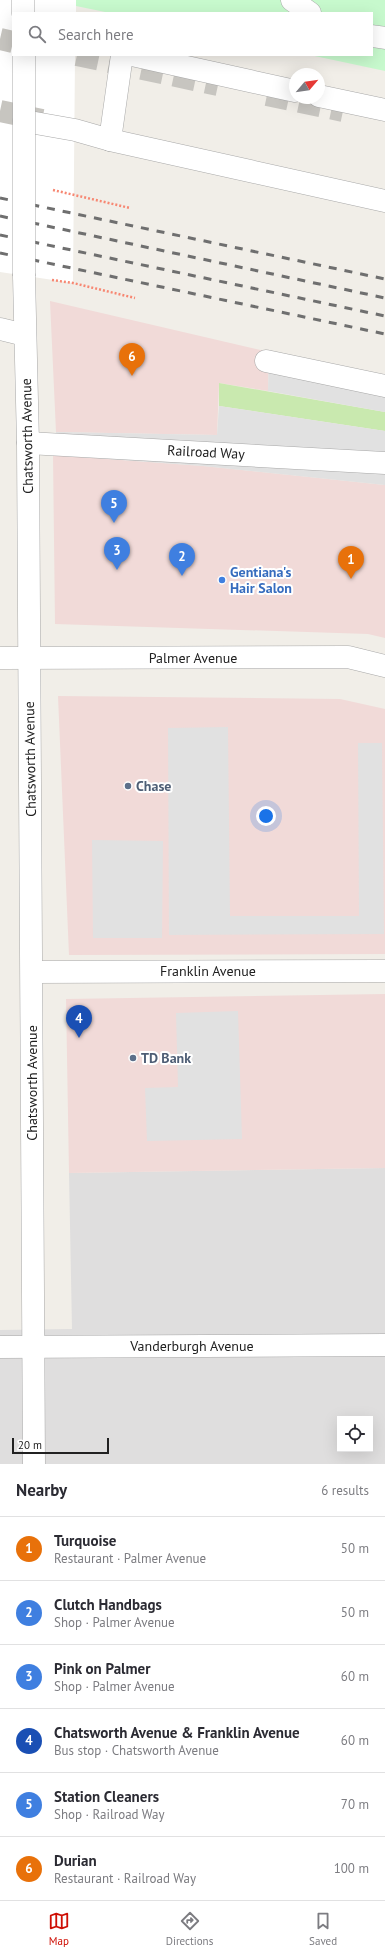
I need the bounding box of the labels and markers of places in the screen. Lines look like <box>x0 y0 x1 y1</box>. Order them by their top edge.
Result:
pin: 6 <box>119 343 145 376</box>
pin: 5 <box>101 490 127 523</box>
pin: 3 <box>104 537 130 570</box>
pin: 2 <box>169 543 195 576</box>
pin: 1 <box>338 546 364 579</box>
place label: Gentiana's Hair Salon <box>230 563 292 597</box>
marker: Gentiana's Hair Salon <box>217 575 227 585</box>
place label: Chase <box>136 777 171 795</box>
marker: Chase <box>123 781 133 791</box>
pin: 4 <box>66 1005 92 1038</box>
place label: TD Bank <box>141 1049 191 1067</box>
marker: TD Bank <box>128 1053 138 1063</box>

